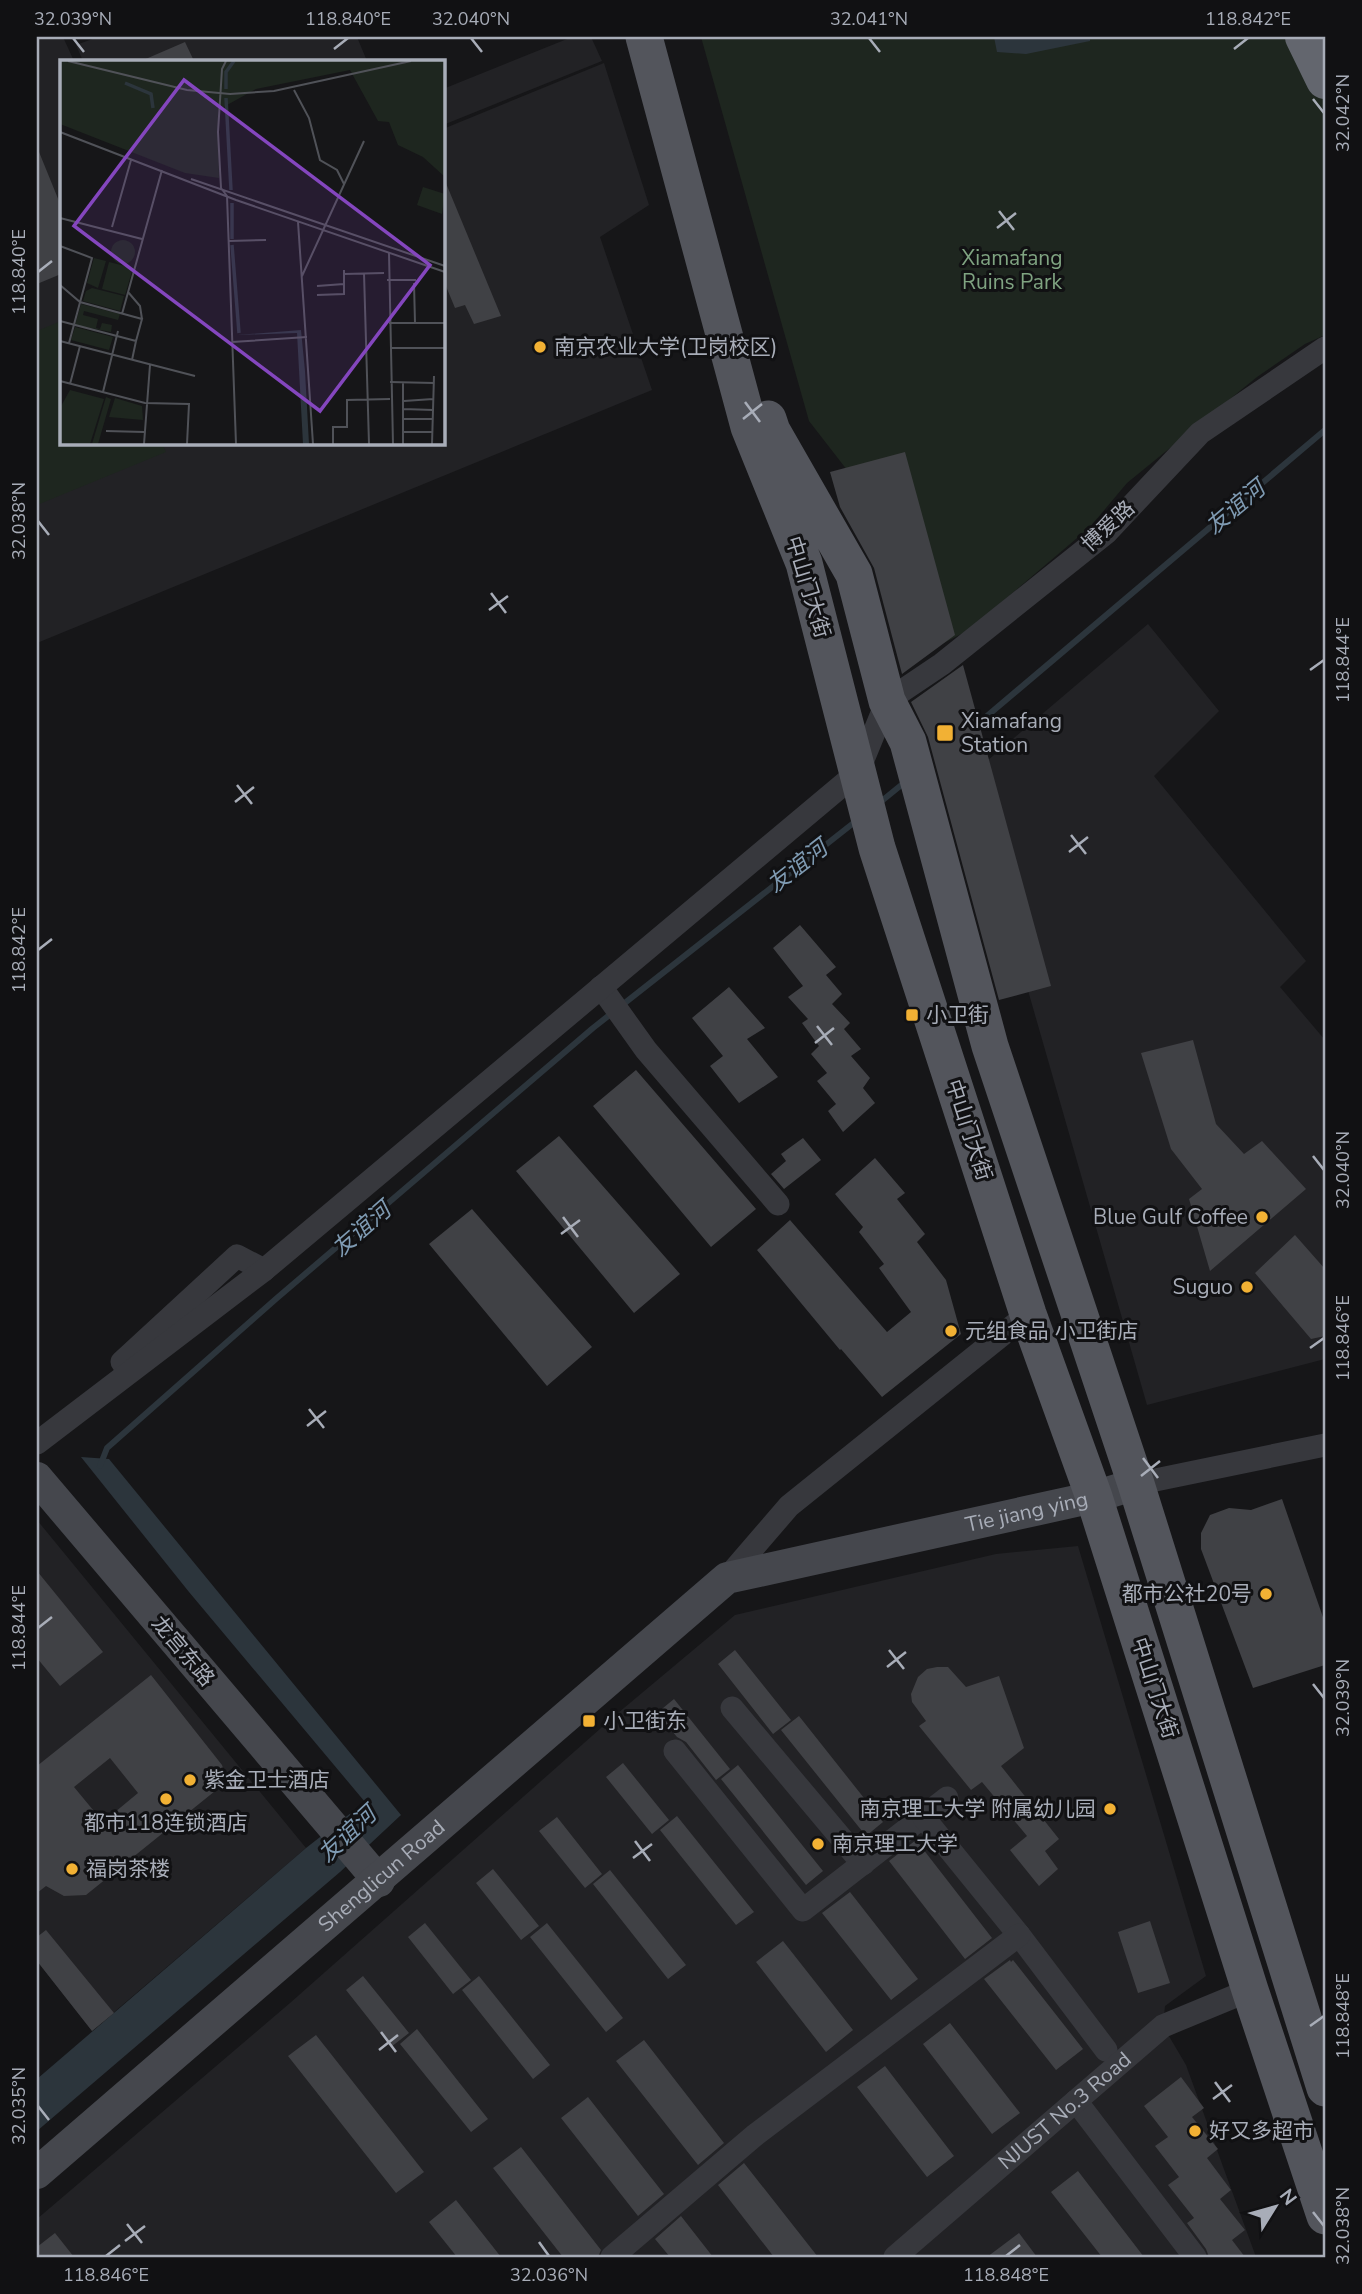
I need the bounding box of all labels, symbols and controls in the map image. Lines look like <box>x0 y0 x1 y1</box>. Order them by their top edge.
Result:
text: 32.039°N <box>34 7 112 31</box>
text: 118.840°E <box>305 7 391 31</box>
text: 32.040°N <box>432 7 510 31</box>
text: 32.041°N <box>830 7 908 31</box>
text: 118.842°E <box>1205 7 1291 31</box>
inset map <box>60 60 444 444</box>
text: 32.042°N <box>1331 74 1355 152</box>
text: 118.840°E <box>7 229 31 315</box>
park label: Xiamafang Ruins Park <box>961 244 1063 296</box>
place label: 南京农业大学(卫岗校区) <box>554 333 777 361</box>
marker: 南京农业大学(卫岗校区) <box>532 339 548 355</box>
water label: 友谊河 <box>1199 471 1275 541</box>
text: 32.038°N <box>7 482 31 560</box>
street label: 博爱路 <box>1075 494 1141 558</box>
street label: 中山门大街 <box>779 533 837 641</box>
text: 118.844°E <box>1331 617 1355 703</box>
place label: Xiamafang Station <box>961 707 1062 759</box>
marker: Xiamafang Station <box>935 723 955 743</box>
water label: 友谊河 <box>761 830 837 900</box>
text: 118.842°E <box>7 907 31 993</box>
place label: 小卫街 <box>926 1001 989 1029</box>
marker: 小卫街 <box>904 1007 920 1023</box>
street label: 中山门大街 <box>939 1076 999 1184</box>
text: 32.040°N <box>1331 1131 1355 1209</box>
water label: 友谊河 <box>325 1192 401 1264</box>
place label: Blue Gulf Coffee <box>1093 1203 1248 1231</box>
marker: Blue Gulf Coffee <box>1254 1209 1270 1225</box>
place label: Suguo <box>1173 1273 1233 1301</box>
marker: Suguo <box>1239 1279 1255 1295</box>
text: 118.846°E <box>1331 1295 1355 1381</box>
place label: 元组食品 小卫街店 <box>965 1317 1138 1345</box>
marker: 元组食品 小卫街店 <box>943 1323 959 1339</box>
street label: Tie jiang ying <box>963 1485 1091 1539</box>
place label: 都市公社20号 <box>1122 1580 1252 1608</box>
text: 118.844°E <box>7 1585 31 1671</box>
marker: 都市公社20号 <box>1258 1586 1274 1602</box>
street label: 龙宫东路 <box>145 1610 221 1692</box>
street label: 中山门大街 <box>1125 1634 1185 1742</box>
text: 32.039°N <box>1331 1659 1355 1737</box>
place label: 小卫街东 <box>603 1707 687 1735</box>
marker: 小卫街东 <box>581 1713 597 1729</box>
place label: 紫金卫士酒店 <box>204 1766 330 1794</box>
marker: 紫金卫士酒店 <box>182 1772 198 1788</box>
marker: 都市118连锁酒店 <box>158 1791 174 1807</box>
place label: 南京理工大学 附属幼儿园 <box>860 1795 1096 1823</box>
water label: 友谊河 <box>312 1797 386 1869</box>
marker: 南京理工大学 附属幼儿园 <box>1102 1801 1118 1817</box>
place label: 都市118连锁酒店 <box>84 1809 248 1837</box>
street label: Shenglicun Road <box>312 1813 451 1938</box>
place label: 南京理工大学 <box>832 1830 958 1858</box>
marker: 南京理工大学 <box>810 1836 826 1852</box>
place label: 福岗茶楼 <box>86 1855 170 1883</box>
marker: 福岗茶楼 <box>64 1861 80 1877</box>
text: 118.848°E <box>1331 1973 1355 2059</box>
street label: NJUST No.3 Road <box>992 2046 1137 2176</box>
text: 32.035°N <box>7 2067 31 2145</box>
place label: 好又多超市 <box>1209 2117 1314 2145</box>
marker: 好又多超市 <box>1187 2123 1203 2139</box>
north arrow <box>1240 2172 1310 2242</box>
text: N <box>1273 2184 1302 2211</box>
text: 32.038°N <box>1331 2187 1355 2265</box>
text: 118.846°E <box>63 2263 149 2287</box>
text: 32.036°N <box>510 2263 588 2287</box>
text: 118.848°E <box>963 2263 1049 2287</box>

